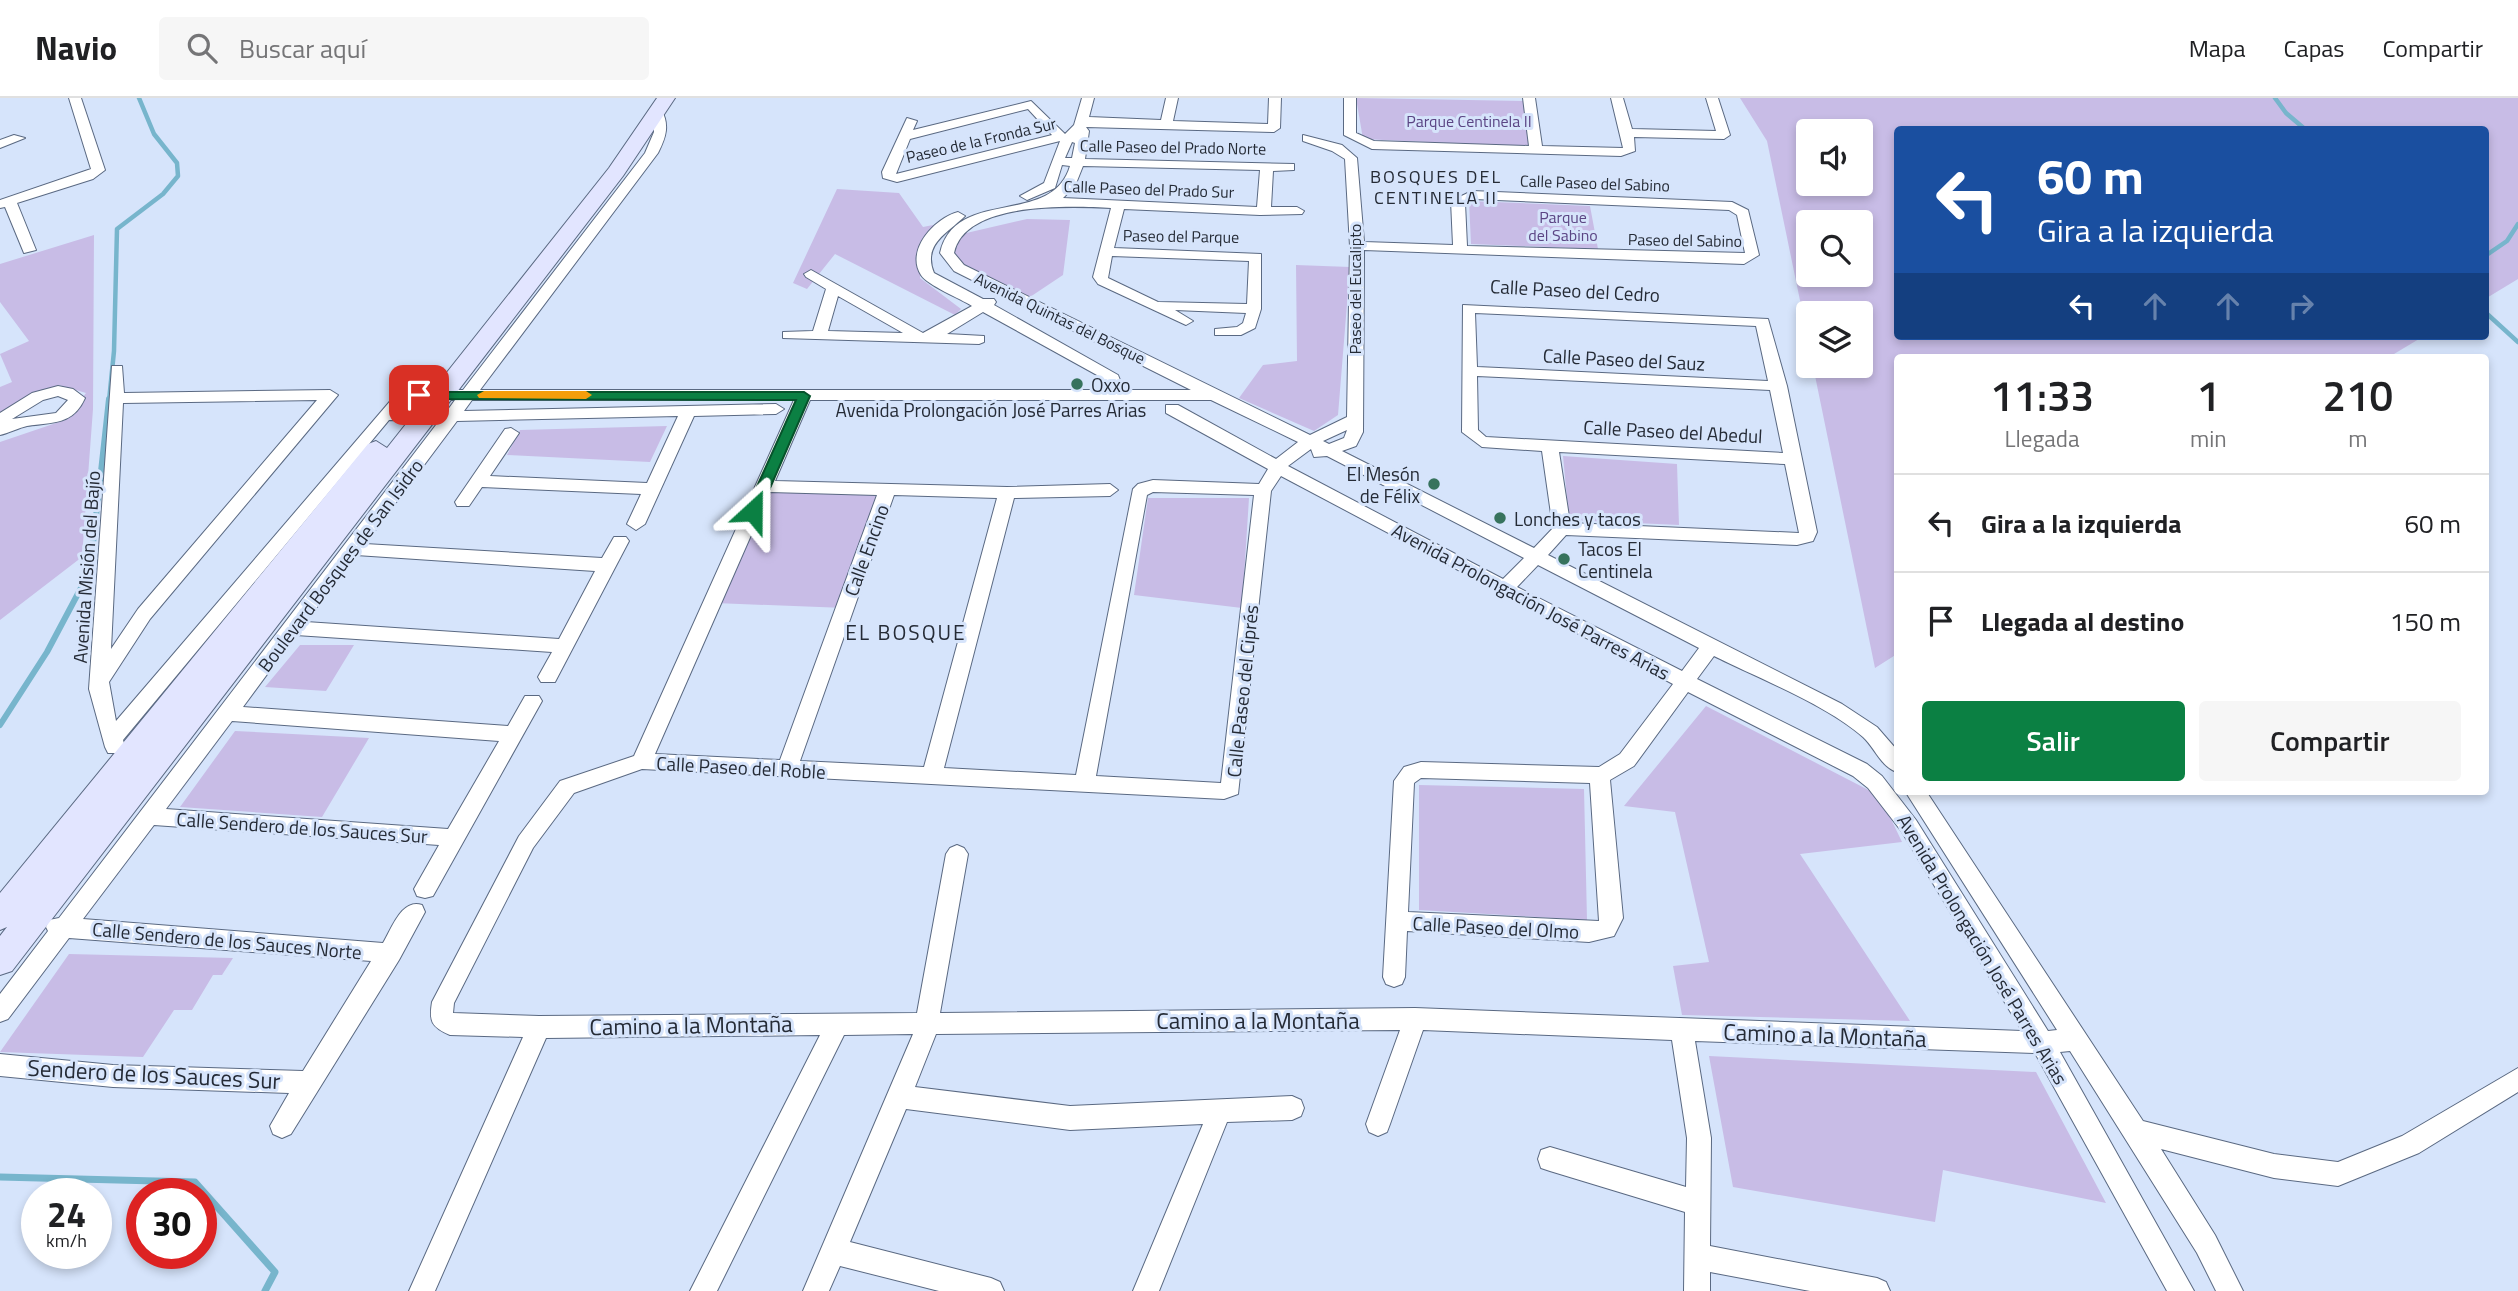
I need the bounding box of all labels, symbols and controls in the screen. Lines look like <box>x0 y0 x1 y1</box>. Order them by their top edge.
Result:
search box <box>159 17 649 80</box>
text: Navio <box>35 23 117 73</box>
icon: search <box>183 29 221 67</box>
text: Buscar aquí <box>239 29 366 68</box>
text: Mapa <box>2189 30 2246 66</box>
text: Capas <box>2284 30 2344 66</box>
text: Compartir <box>2382 30 2483 66</box>
park label: Parque Centinela II <box>1406 109 1532 133</box>
street label: Paseo de la Fronda Sur <box>904 111 1059 169</box>
map controls <box>1796 119 1873 378</box>
button: sound <box>1796 119 1873 196</box>
street label: Calle Paseo del Prado Norte <box>1080 133 1266 161</box>
text: 60 m <box>2037 138 2144 213</box>
icon: left <box>1922 154 2013 245</box>
district label: BOSQUES DEL CENTINELA II <box>1370 163 1502 211</box>
street label: Calle Paseo del Sabino <box>1520 168 1670 198</box>
street label: Calle Paseo del Prado Sur <box>1063 174 1235 204</box>
park label: Parque del Sabino <box>1528 205 1598 247</box>
text: Gira a la izquierda <box>2037 206 2273 254</box>
button: search <box>1796 210 1873 287</box>
street label: Paseo del Parque <box>1123 223 1239 249</box>
street label: Paseo del Eucalipto <box>1343 224 1367 354</box>
street label: Paseo del Sabino <box>1628 227 1742 253</box>
street label: Avenida Quintas del Bosque <box>971 266 1149 370</box>
street label: Calle Paseo del Cedro <box>1489 271 1661 309</box>
icon: left <box>2063 287 2101 325</box>
icon: ahead <box>2136 287 2174 325</box>
icon: ahead <box>2209 287 2247 325</box>
icon: right <box>2282 287 2320 325</box>
button: layers <box>1796 301 1873 378</box>
street label: Calle Paseo del Sauz <box>1542 340 1706 378</box>
text: 11:33 <box>1990 363 2094 427</box>
text: 1 <box>2197 363 2220 427</box>
text: 210 <box>2323 363 2393 427</box>
pin <box>389 365 449 425</box>
place label: Oxxo <box>1091 370 1131 399</box>
icon: arrive <box>400 376 438 414</box>
marker: Oxxo <box>1069 376 1085 392</box>
street label: Avenida Prolongación José Parres Arias <box>836 395 1147 424</box>
street label: Calle Paseo del Abedul <box>1583 412 1763 450</box>
text: Llegada <box>2004 421 2079 456</box>
text: min <box>2190 421 2227 456</box>
text: m <box>2348 421 2367 456</box>
street label: Boulevard Bosques de San Isidro <box>250 452 430 678</box>
place label: El Mesón de Félix <box>1346 459 1420 510</box>
street label: Avenida Misión del Bajío <box>65 470 107 664</box>
position arrow <box>716 474 790 548</box>
marker: El Mesón de Félix <box>1426 476 1442 492</box>
street label: Calle Encino <box>836 500 896 600</box>
place label: Lonches y tacos <box>1514 504 1641 533</box>
icon: left <box>1922 504 1960 542</box>
text: Gira a la izquierda <box>1981 504 2182 543</box>
text: 60 m <box>2404 504 2461 543</box>
marker: Lonches y tacos <box>1492 510 1508 526</box>
street label: Avenida Prolongación José Parres Arias <box>1387 515 1675 687</box>
place label: Tacos El Centinela <box>1578 534 1653 585</box>
marker: Tacos El Centinela <box>1556 551 1572 567</box>
icon: arrive <box>1922 602 1960 640</box>
text: Llegada al destino <box>1981 602 2184 641</box>
text: 150 m <box>2390 602 2461 641</box>
street label: Calle Paseo del Ciprés <box>1219 603 1265 779</box>
district label: EL BOSQUE <box>845 616 967 648</box>
button: Salir <box>1922 701 2185 781</box>
button: Compartir <box>2199 701 2461 781</box>
street label: Calle Paseo del Roble <box>656 748 826 786</box>
street label: Calle Sendero de los Sauces Sur <box>175 804 429 850</box>
street label: Avenida Prolongación José Parres Arias <box>1891 808 2076 1090</box>
street label: Calle Paseo del Olmo <box>1412 908 1580 946</box>
street label: Calle Sendero de los Sauces Norte <box>91 914 363 966</box>
street label: Camino a la Montaña <box>1156 1003 1360 1038</box>
street label: Camino a la Montaña <box>589 1006 793 1044</box>
street label: Camino a la Montaña <box>1723 1014 1928 1056</box>
street label: Sendero de los Sauces Sur <box>27 1050 281 1098</box>
speed limit sign: 30 <box>126 1178 217 1269</box>
text: 24 <box>47 1187 86 1241</box>
text: km/h <box>46 1227 87 1254</box>

